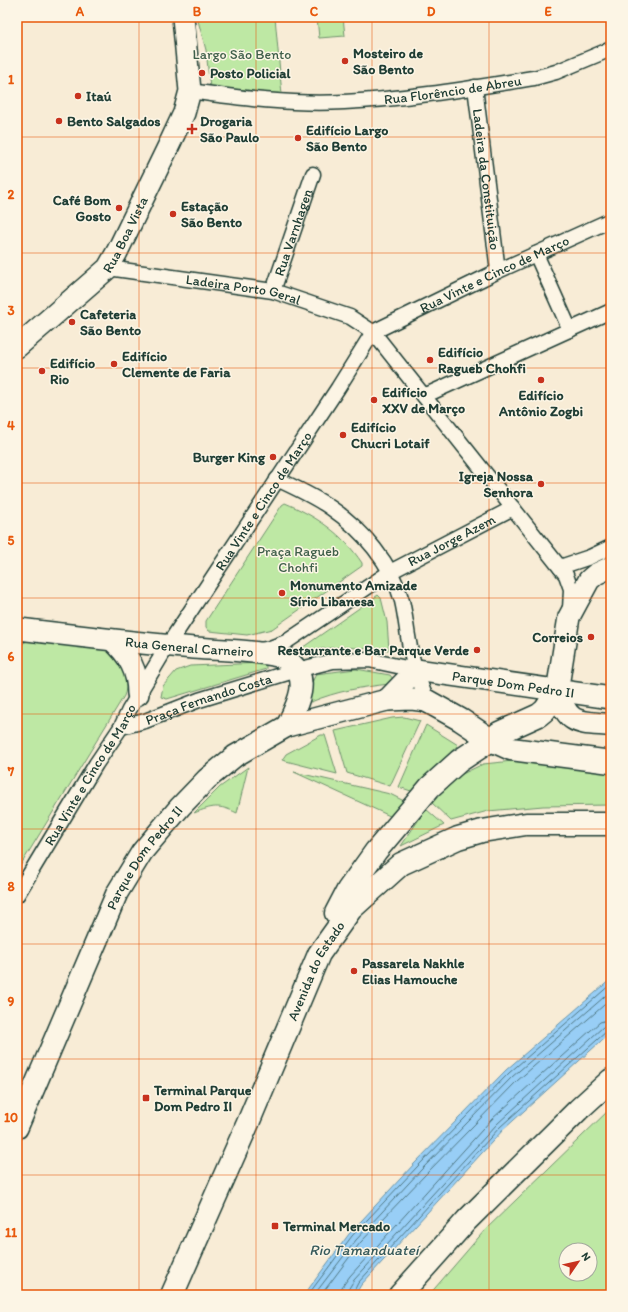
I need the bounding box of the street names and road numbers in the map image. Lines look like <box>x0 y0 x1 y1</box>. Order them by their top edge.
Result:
street label: Rua Florêncio de Abreu <box>383 72 523 108</box>
street label: Ladeira da Constituição <box>469 108 503 251</box>
street label: Rua Varnhagen <box>271 186 316 278</box>
street label: Rua Boa Vista <box>99 193 152 276</box>
street label: Rua Vinte e Cinco de Março <box>417 232 572 317</box>
street label: Ladeira Porto Geral <box>185 271 303 309</box>
street label: Rua Vinte e Cinco de Março <box>212 428 316 574</box>
street label: Rua Jorge Azem <box>405 511 499 570</box>
street label: Rua General Carneiro <box>124 633 254 661</box>
street label: Parque Dom Pedro II <box>451 667 575 702</box>
street label: Praça Fernando Costa <box>143 670 275 729</box>
street label: Rua Vinte e Cinco de Março <box>41 701 140 849</box>
street label: Parque Dom Pedro II <box>103 802 186 912</box>
street label: Avenida do Estado <box>284 918 349 1023</box>

